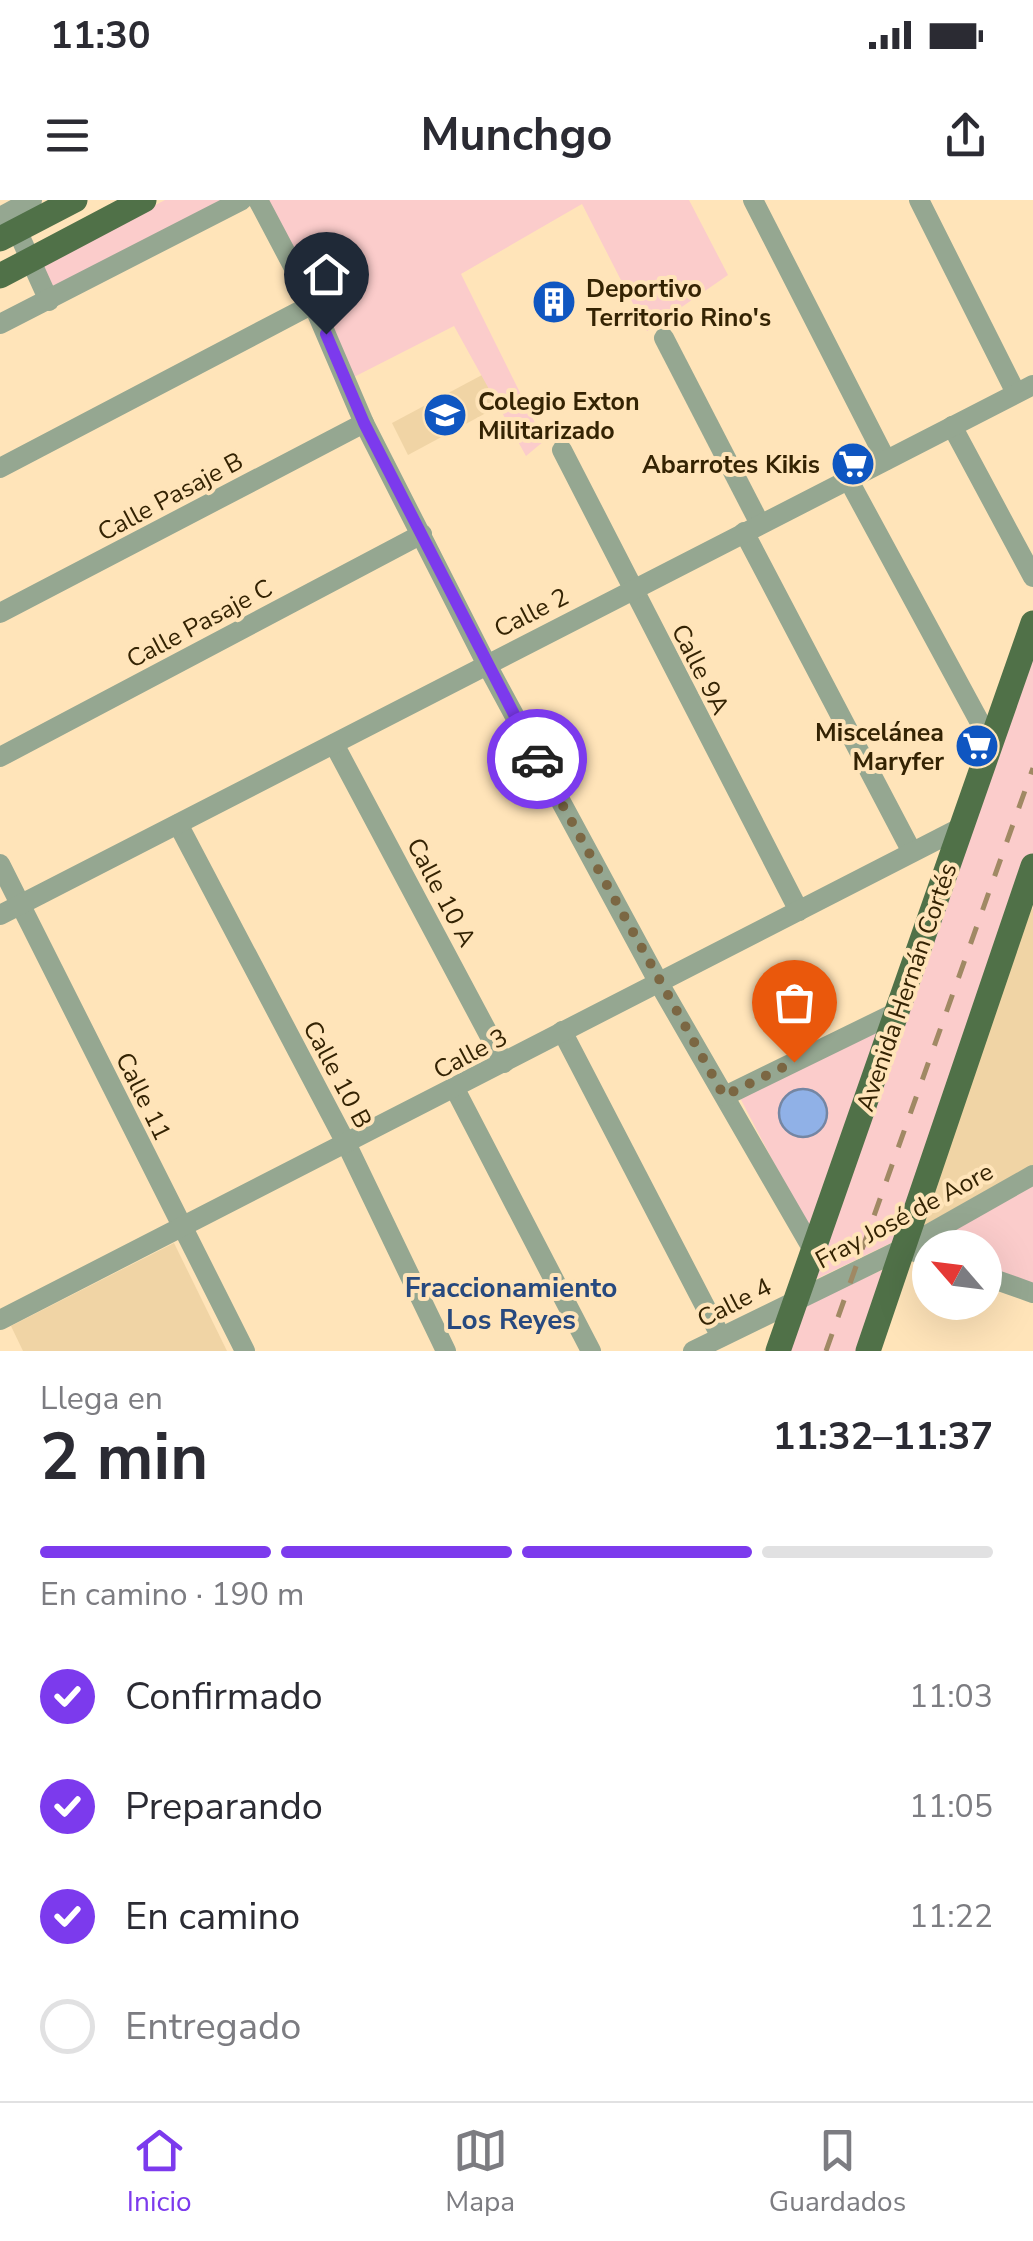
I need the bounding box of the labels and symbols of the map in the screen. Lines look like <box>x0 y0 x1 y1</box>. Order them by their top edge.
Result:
pin <box>284 232 369 335</box>
place label: Deportivo Territorio Rino's <box>586 272 771 335</box>
building icon: Deportivo Territorio Rino's <box>531 279 577 325</box>
place label: Colegio Exton Militarizado <box>478 385 640 448</box>
school or university icon: Colegio Exton Militarizado <box>422 392 468 438</box>
supermarket icon: Abarrotes Kikis <box>830 441 876 487</box>
street label: Calle Pasaje B <box>92 444 249 550</box>
place label: Abarrotes Kikis <box>642 448 820 482</box>
street label: Calle Pasaje C <box>121 571 278 677</box>
street label: Calle 2 <box>489 580 574 646</box>
street label: Calle 9A <box>663 618 737 721</box>
courier <box>487 709 587 809</box>
place label: Miscelánea Maryfer <box>815 716 944 779</box>
supermarket icon: Miscelánea Maryfer <box>954 723 1000 769</box>
street label: Calle 10 A <box>398 832 484 953</box>
street label: Avenida Hernán Cortés <box>848 859 965 1116</box>
pin <box>752 960 837 1063</box>
street label: Calle 10 B <box>295 1015 380 1134</box>
street label: Calle 3 <box>428 1020 513 1087</box>
street label: Calle 11 <box>107 1047 179 1146</box>
street label: Fray José de Aore <box>810 1155 999 1277</box>
north arrow <box>912 1230 1002 1320</box>
district label: Fraccionamiento Los Reyes <box>405 1269 617 1339</box>
street label: Calle 4 <box>692 1270 777 1336</box>

